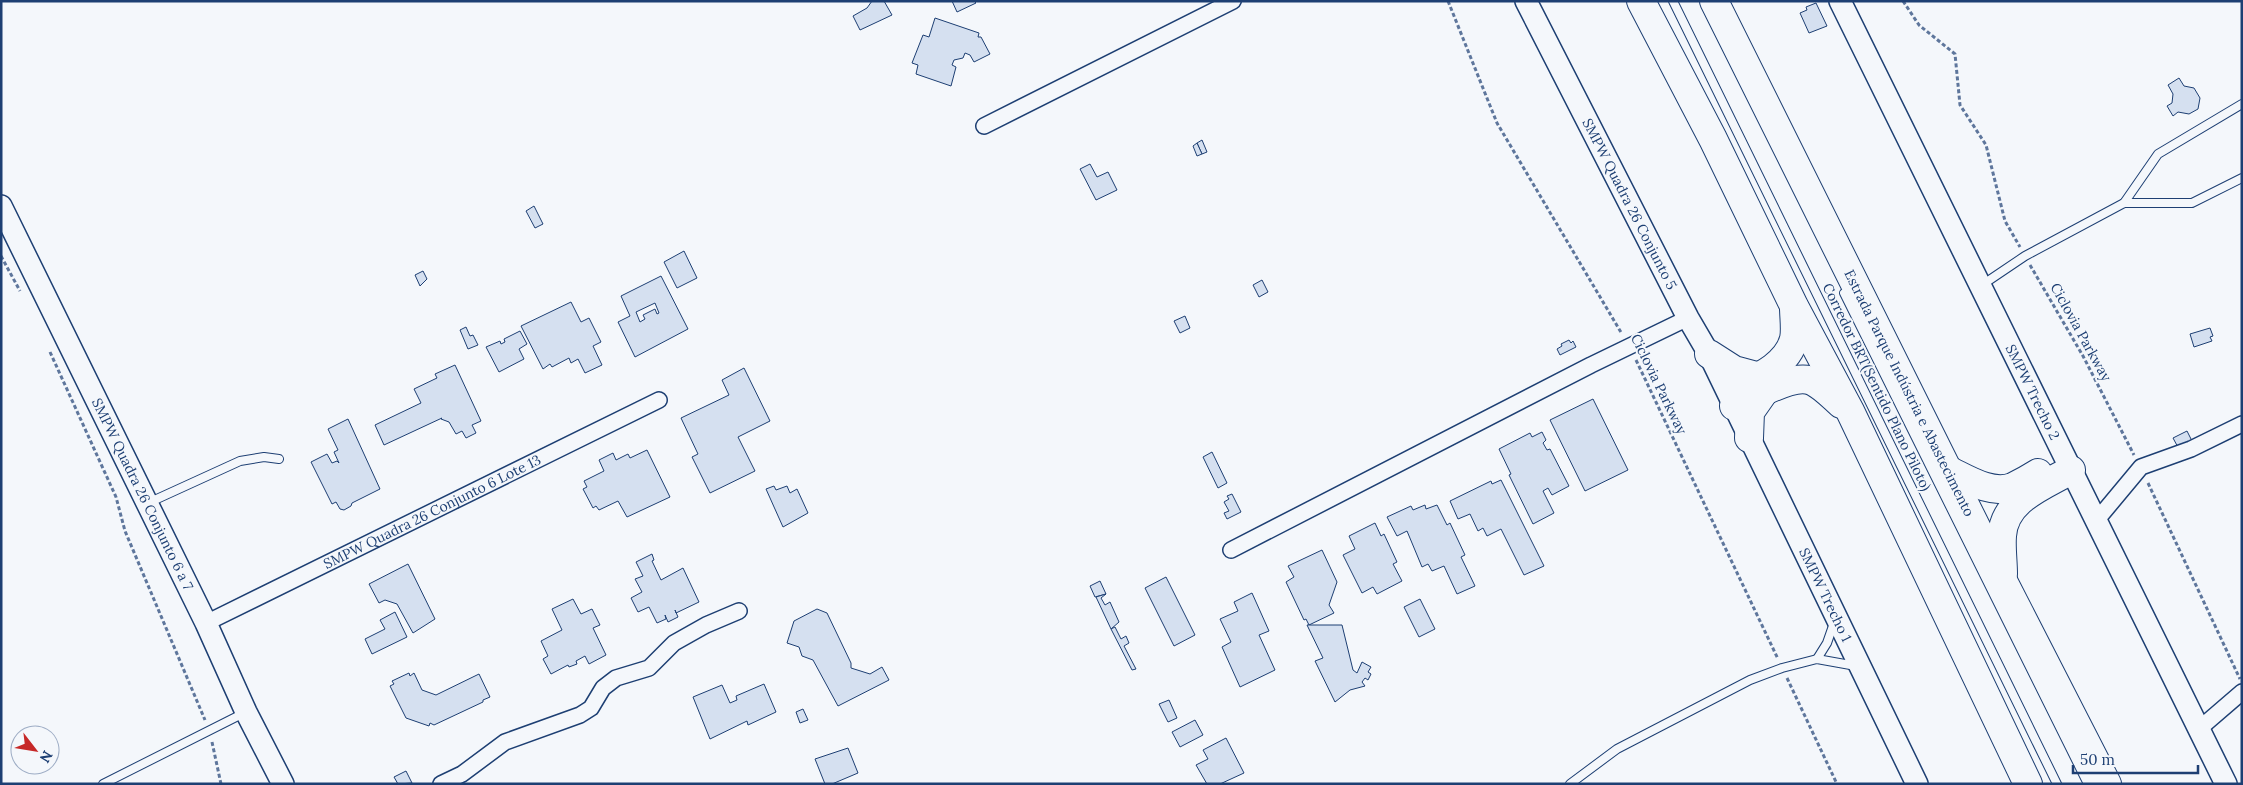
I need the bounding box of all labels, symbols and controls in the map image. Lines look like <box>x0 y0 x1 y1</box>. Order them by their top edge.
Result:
street label: SMPW Quadra 26 Conjunto 5 <box>1579 115 1681 293</box>
street label: Estrada Parque Indústria e Abastecimento <box>1840 267 1978 519</box>
street label: Corredor BRT(Sentido Plano Piloto) <box>1819 280 1935 494</box>
street label: Ciclovia Parkway <box>2047 280 2116 385</box>
street label: Ciclovia Parkway <box>1627 331 1691 438</box>
street label: SMPW Trecho 2 <box>2002 341 2064 443</box>
street label: SMPW Quadra 26 Conjunto 6 a 7 <box>88 395 198 593</box>
street label: SMPW Quadra 26 Conjunto 6 Lote 13 <box>320 451 544 573</box>
street label: SMPW Trecho 1 <box>1795 545 1856 644</box>
north arrow <box>10 725 60 775</box>
scale bar <box>2073 742 2198 774</box>
text: N <box>36 747 57 766</box>
text: 50 m <box>2080 750 2115 769</box>

